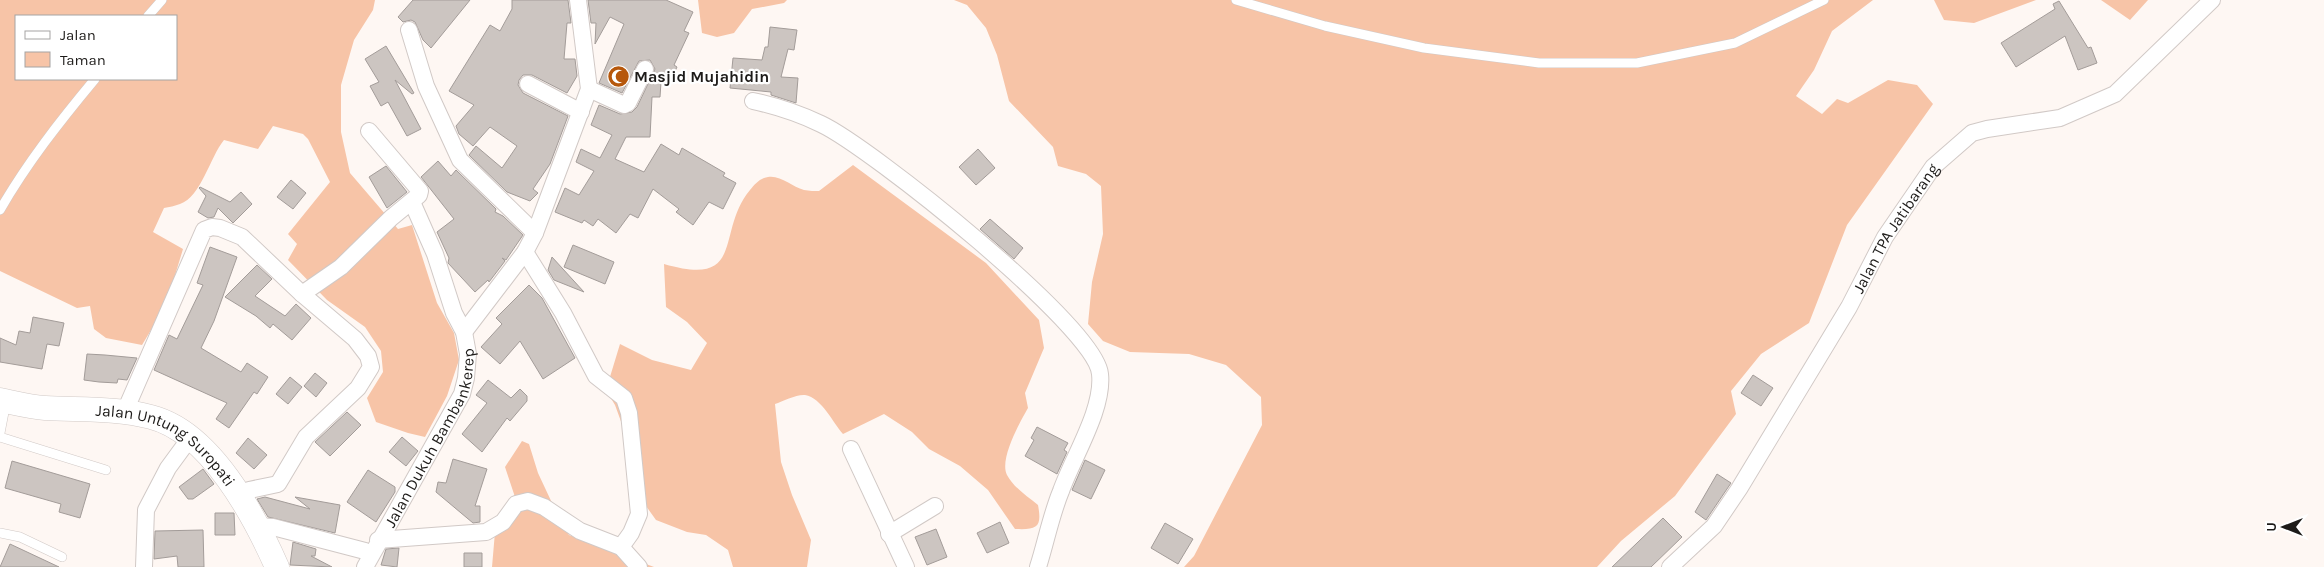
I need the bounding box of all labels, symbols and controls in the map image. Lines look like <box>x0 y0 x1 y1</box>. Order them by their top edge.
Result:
legend <box>15 15 178 80</box>
text: Jalan <box>60 26 96 44</box>
text: Taman <box>60 51 106 69</box>
mosque icon: Masjid Mujahidin <box>606 64 630 88</box>
place label: Masjid Mujahidin <box>634 67 769 86</box>
street label: Jalan TPA Jatibarang <box>1848 160 1942 296</box>
street label: Jalan Dukuh Bambankerep <box>380 347 478 530</box>
street label: Jalan Untung Suropati <box>95 400 240 490</box>
north arrow <box>2259 502 2309 552</box>
text: U <box>2263 522 2280 532</box>

